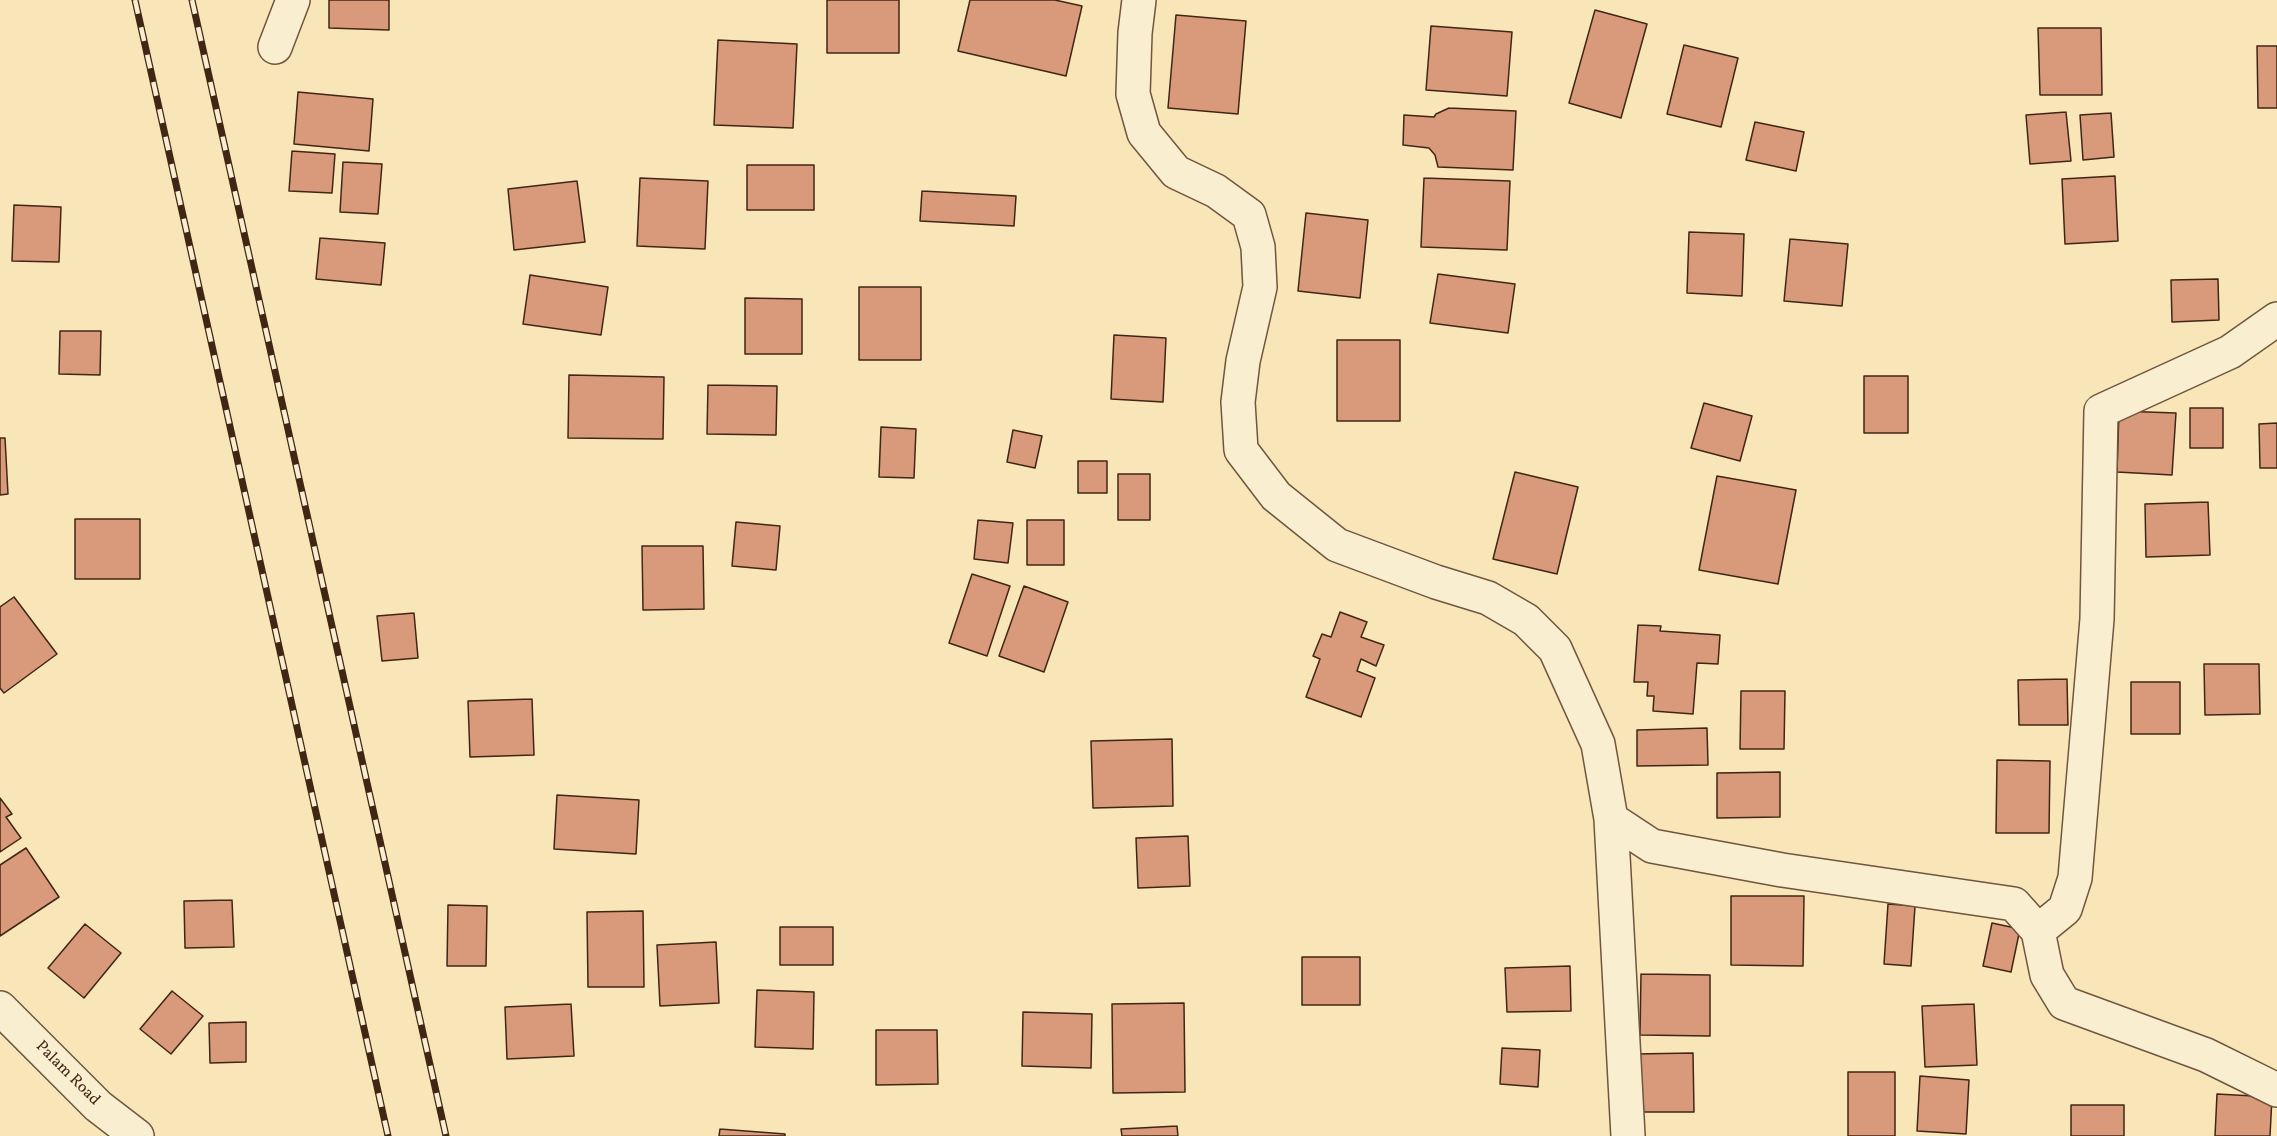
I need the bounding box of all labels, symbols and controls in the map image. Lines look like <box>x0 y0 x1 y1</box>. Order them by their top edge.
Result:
street label: Palam Road <box>31 1038 103 1110</box>

